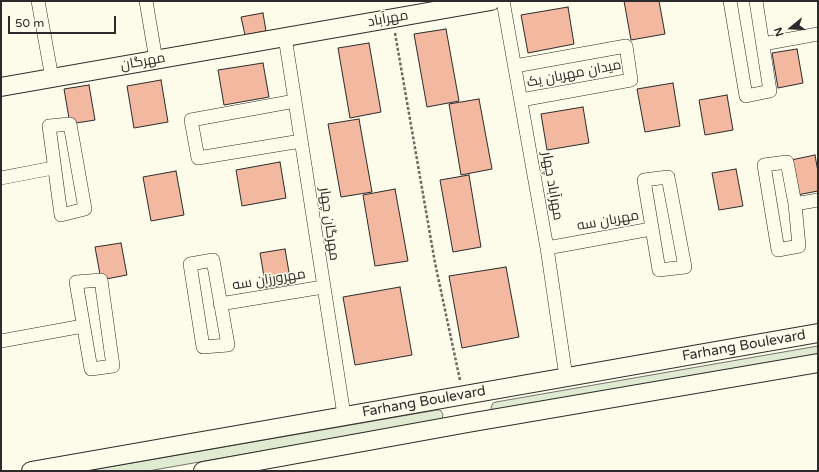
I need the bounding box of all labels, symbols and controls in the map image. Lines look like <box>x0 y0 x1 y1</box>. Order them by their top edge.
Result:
street label: مهرآباد <box>366 7 410 31</box>
scale bar <box>10 8 118 34</box>
north arrow <box>771 8 811 48</box>
text: 50 m <box>15 16 44 30</box>
text: N <box>772 26 787 38</box>
street label: مهرگان <box>119 50 167 74</box>
street label: میدان مهربان یک <box>525 57 623 91</box>
street label: مهرآباد چهار <box>538 150 566 222</box>
street label: مهرگان چهار <box>316 186 342 262</box>
street label: مهربان سه <box>576 207 640 235</box>
street label: مهرورزان سه <box>231 266 307 294</box>
street label: Farhang Boulevard <box>681 327 807 365</box>
street label: Farhang Boulevard <box>361 383 487 421</box>

